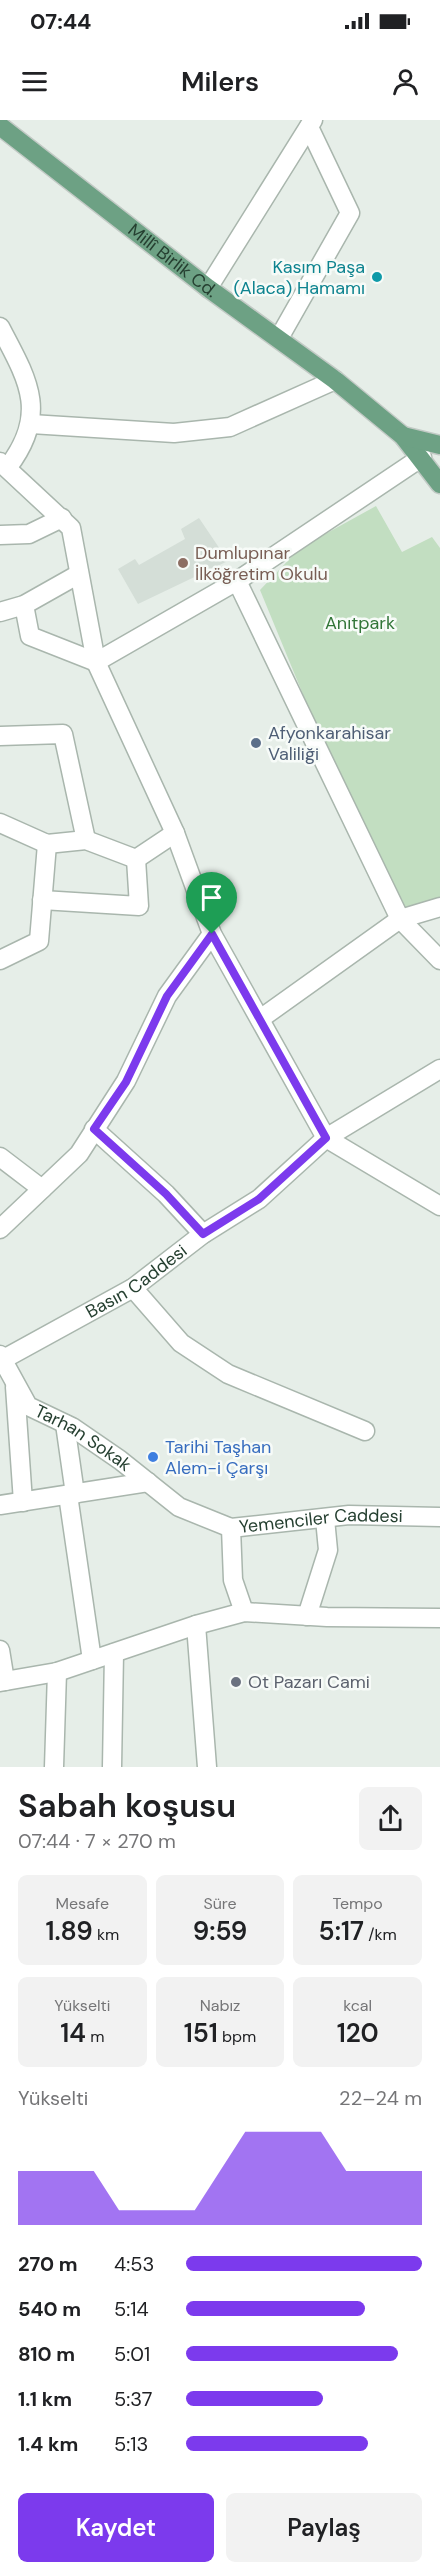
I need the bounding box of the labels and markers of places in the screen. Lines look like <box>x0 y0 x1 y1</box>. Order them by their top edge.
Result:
place label: Kasım Paşa (Alaca) Hamamı <box>234 255 365 300</box>
marker: Kasım Paşa (Alaca) Hamamı <box>370 270 384 284</box>
place label: Dumlupınar İlköğretim Okulu <box>195 541 328 586</box>
marker: Dumlupınar İlköğretim Okulu <box>176 556 190 570</box>
place label: Afyonkarahisar Valiliği <box>268 721 391 766</box>
marker: Afyonkarahisar Valiliği <box>249 736 263 750</box>
pin <box>186 872 237 934</box>
place label: Tarihi Taşhan Alem-i Çarşı <box>165 1435 271 1480</box>
marker: Tarihi Taşhan Alem-i Çarşı <box>146 1450 160 1464</box>
place label: Ot Pazarı Cami <box>248 1670 370 1694</box>
marker: Ot Pazarı Cami <box>229 1675 243 1689</box>

